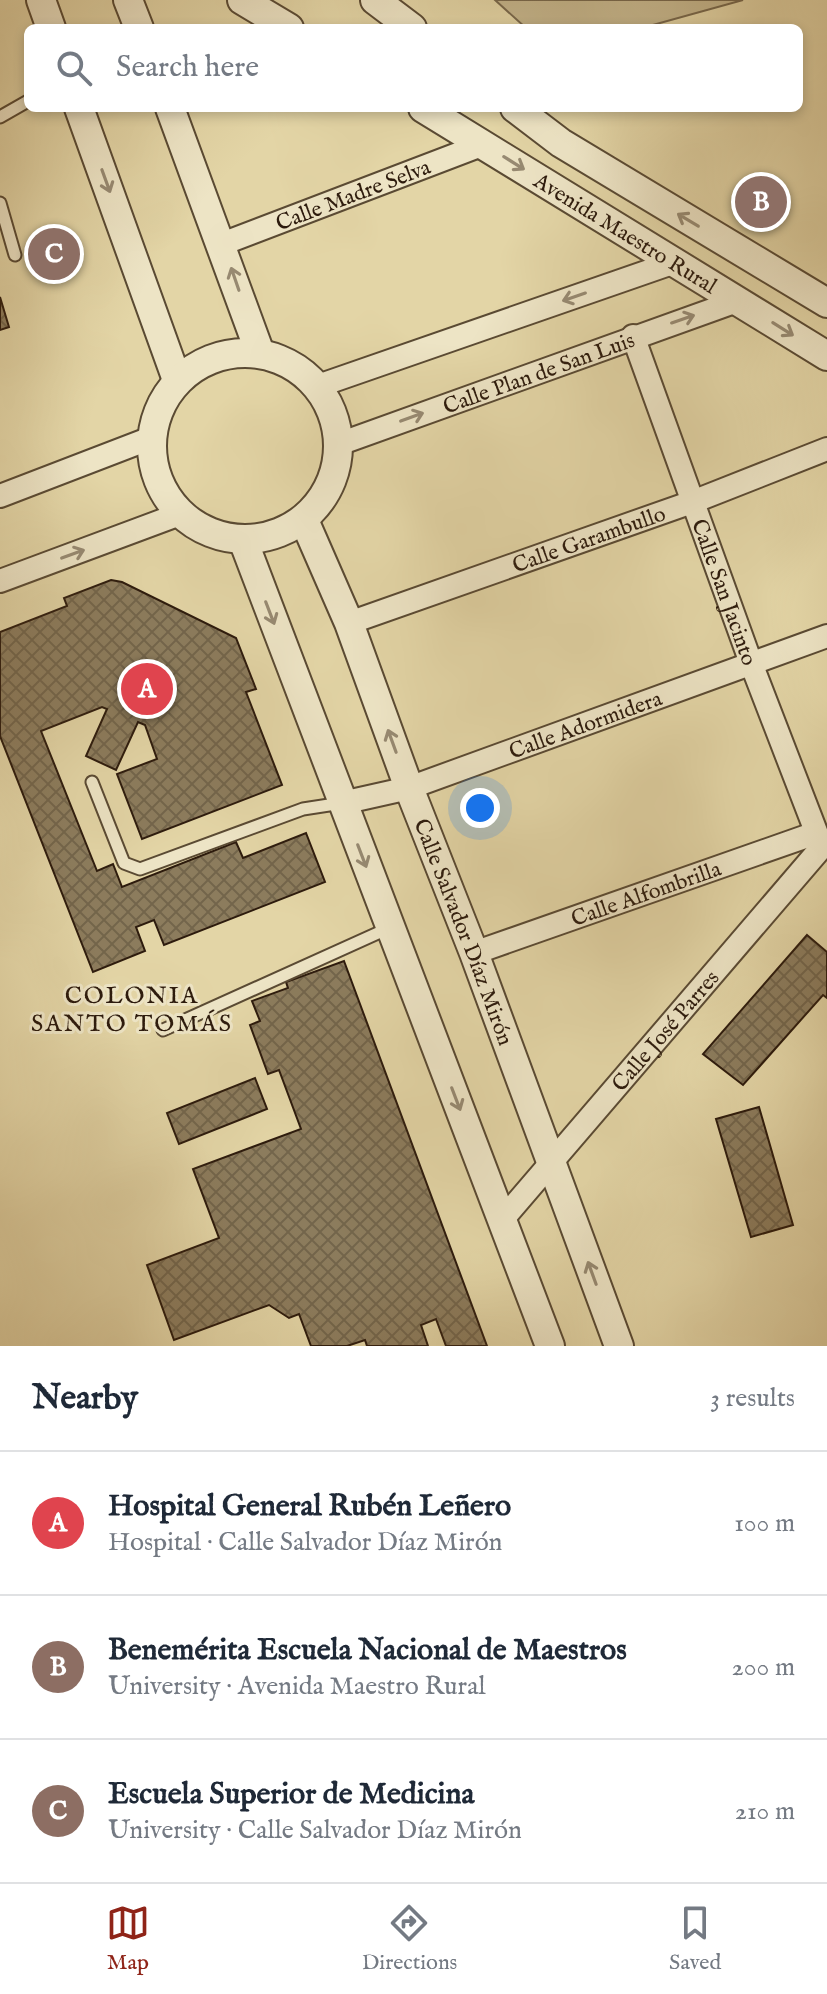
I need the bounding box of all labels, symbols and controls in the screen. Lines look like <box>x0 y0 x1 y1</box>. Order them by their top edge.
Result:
search box <box>24 24 803 112</box>
icon: search <box>52 46 96 90</box>
text: Search here <box>116 49 259 87</box>
street label: Calle Madre Selva <box>272 154 435 238</box>
one-way arrow <box>502 155 525 171</box>
street label: Avenida Maestro Rural <box>527 167 722 301</box>
one-way arrow <box>100 169 114 193</box>
pin: B <box>735 172 787 232</box>
one-way arrow <box>677 212 700 228</box>
pin: C <box>28 224 80 284</box>
one-way arrow <box>226 267 241 292</box>
one-way arrow <box>563 291 587 305</box>
one-way arrow <box>670 311 695 326</box>
one-way arrow <box>771 321 794 337</box>
street label: Calle Plan de San Luis <box>440 327 639 421</box>
one-way arrow <box>399 409 424 423</box>
street label: Calle Garambullo <box>509 500 670 580</box>
street label: Calle San Jacinto <box>684 515 763 670</box>
one-way arrow <box>60 546 85 560</box>
one-way arrow <box>264 600 278 625</box>
pin: A <box>121 659 173 719</box>
street label: Calle Adormidera <box>505 685 667 766</box>
one-way arrow <box>384 729 398 754</box>
your location <box>460 788 500 828</box>
street label: Calle Salvador Díaz Mirón <box>406 815 519 1050</box>
one-way arrow <box>356 843 370 868</box>
street label: Calle Alfombrilla <box>568 855 726 934</box>
street label: Calle José Parres <box>606 965 726 1098</box>
district label: COLONIA SANTO TOMÁS <box>31 981 233 1040</box>
one-way arrow <box>450 1086 464 1111</box>
one-way arrow <box>583 1261 598 1286</box>
text: Nearby <box>32 1377 138 1420</box>
text: 3 results <box>710 1382 795 1415</box>
text: Hospital General Rubén Leñero <box>108 1488 511 1526</box>
text: A <box>49 1507 67 1540</box>
text: 100 m <box>734 1507 795 1540</box>
text: Hospital · Calle Salvador Díaz Mirón <box>108 1526 502 1559</box>
text: Benemérita Escuela Nacional de Maestros <box>108 1632 627 1670</box>
text: B <box>49 1651 67 1684</box>
text: 200 m <box>731 1651 795 1684</box>
text: University · Avenida Maestro Rural <box>108 1670 486 1703</box>
text: Escuela Superior de Medicina <box>108 1776 475 1814</box>
text: C <box>49 1795 67 1828</box>
text: 210 m <box>735 1795 795 1828</box>
text: University · Calle Salvador Díaz Mirón <box>108 1814 522 1847</box>
tab: Map <box>106 1901 150 1977</box>
tab: Directions <box>362 1901 457 1977</box>
tab: Saved <box>669 1901 721 1977</box>

